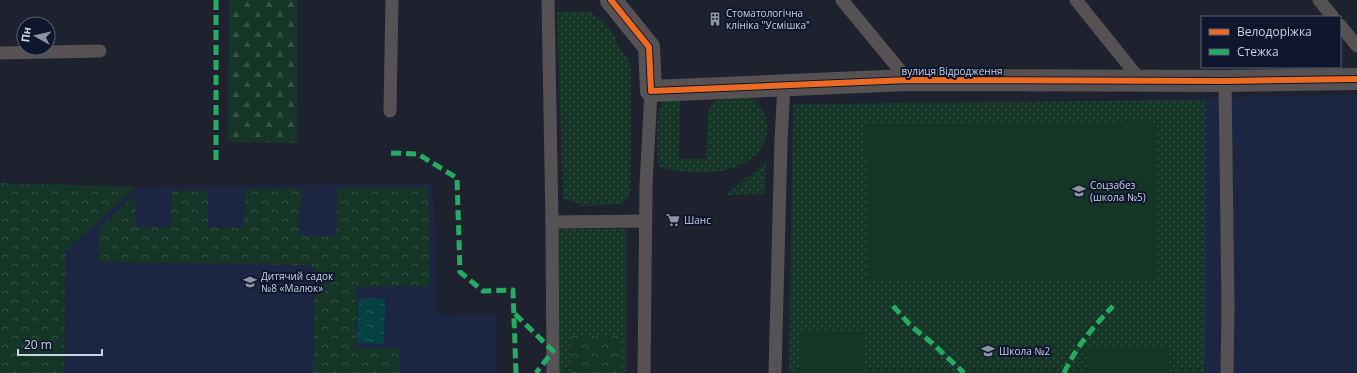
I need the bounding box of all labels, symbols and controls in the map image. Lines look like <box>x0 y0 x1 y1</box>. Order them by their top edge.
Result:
place label: Стоматологічна клініка "Усмішка" <box>726 6 810 32</box>
building icon: Стоматологічна клініка "Усмішка" <box>707 11 723 27</box>
north arrow <box>16 16 56 56</box>
legend <box>1201 16 1341 68</box>
text: Велодоріжка <box>1237 23 1312 40</box>
text: Пн <box>17 26 34 43</box>
text: Стежка <box>1237 43 1279 60</box>
street label: вулиця Відродження <box>902 64 1003 78</box>
place label: Соцзабез (школа №5) <box>1090 178 1146 204</box>
school or university icon: Соцзабез (школа №5) <box>1071 183 1087 199</box>
supermarket icon: Шанс <box>665 212 681 228</box>
place label: Шанс <box>684 213 711 227</box>
place label: Дитячий садок №8 «Малюк» <box>261 269 334 295</box>
school or university icon: Дитячий садок №8 «Малюк» <box>242 274 258 290</box>
scale bar <box>18 331 102 357</box>
text: 20 m <box>24 336 52 353</box>
school or university icon: Школа №2 <box>980 343 996 359</box>
place label: Школа №2 <box>999 344 1051 358</box>

